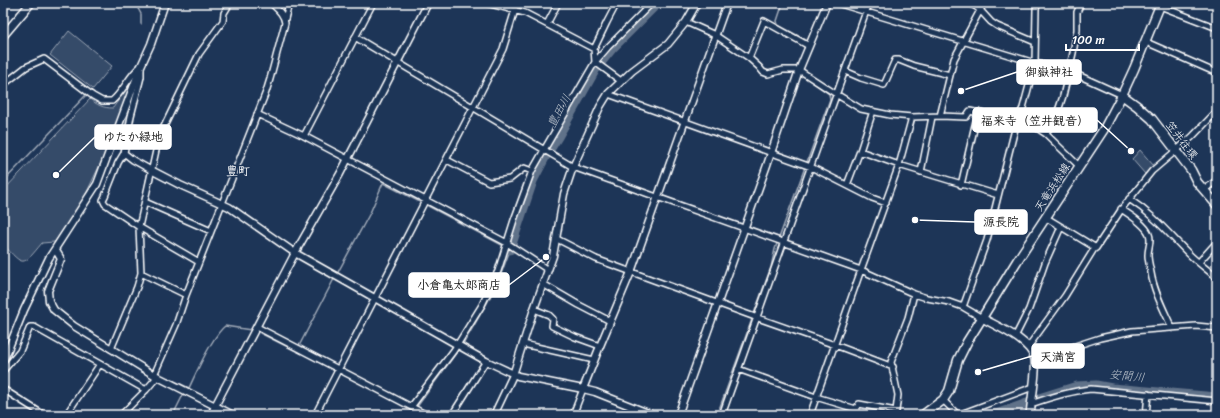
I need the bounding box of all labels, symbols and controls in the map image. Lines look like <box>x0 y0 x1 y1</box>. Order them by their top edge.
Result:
scale bar <box>1066 26 1139 52</box>
text: 100 m <box>1072 29 1105 51</box>
callout: 御嶽神社 <box>1017 60 1081 84</box>
text: 御嶽神社 <box>1025 61 1073 83</box>
water label: 豊田川 <box>541 90 577 132</box>
callout: 福来寺（笠井観音） <box>973 108 1097 132</box>
text: 福来寺（笠井観音） <box>981 110 1089 132</box>
street label: 笠井往環 <box>1161 117 1202 164</box>
callout: ゆたか緑地 <box>95 125 171 149</box>
text: ゆたか緑地 <box>103 126 163 148</box>
street label: 天竜浜松線 <box>1029 159 1075 216</box>
district label: 豊町 <box>226 160 250 182</box>
callout: 源長院 <box>975 210 1027 234</box>
text: 源長院 <box>983 211 1019 233</box>
callout: 小倉亀太郎商店 <box>409 273 509 297</box>
text: 小倉亀太郎商店 <box>417 274 501 296</box>
callout: 天満宮 <box>1032 344 1084 368</box>
text: 天満宮 <box>1040 346 1076 368</box>
water label: 安間川 <box>1108 363 1146 389</box>

